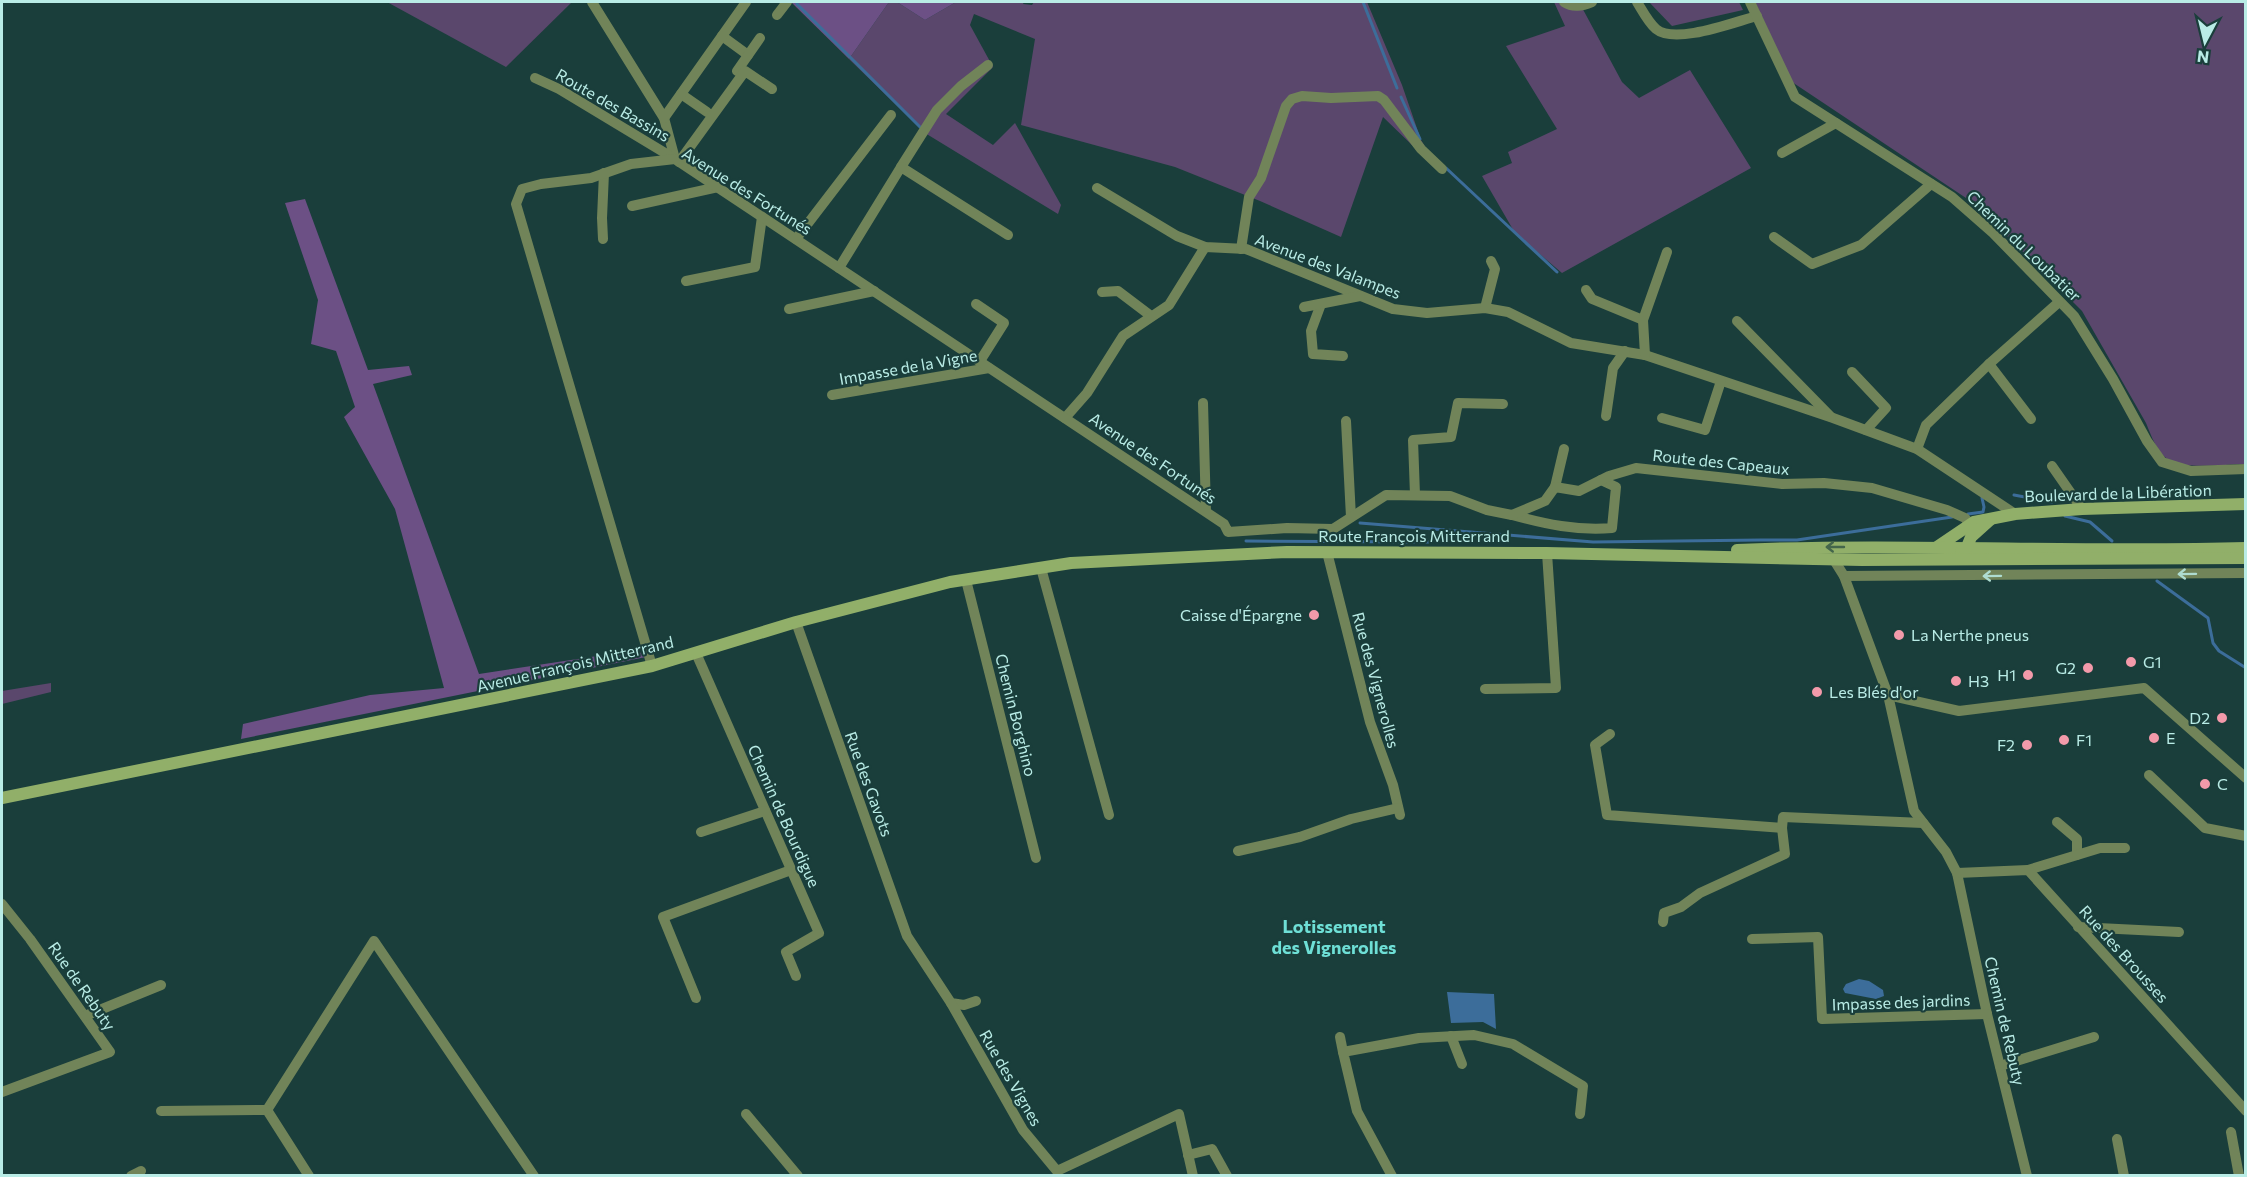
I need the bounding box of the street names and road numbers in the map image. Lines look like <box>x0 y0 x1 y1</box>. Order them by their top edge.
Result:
street label: Route des Bassins <box>553 64 674 145</box>
street label: Avenue des Fortunés <box>679 143 816 238</box>
street label: Chemin du Loubatier <box>1963 186 2086 305</box>
street label: Avenue des Valampes <box>1253 229 1404 302</box>
street label: Impasse de la Vigne <box>837 345 978 388</box>
street label: Avenue des Fortunés <box>1086 408 1221 507</box>
street label: Route des Capeaux <box>1652 445 1791 478</box>
street label: Boulevard de la Libération <box>2024 480 2212 505</box>
street label: Route François Mitterrand <box>1318 526 1510 545</box>
street label: Rue des Vignerolles <box>1349 610 1404 750</box>
street label: Avenue François Mitterrand <box>475 632 675 695</box>
street label: Chemin Borghino <box>992 652 1041 778</box>
street label: Rue des Gavots <box>842 729 897 839</box>
street label: Chemin de Bourdigue <box>744 742 824 890</box>
street label: Rue des Brousses <box>2076 901 2173 1006</box>
street label: Rue de Rebuty <box>45 938 120 1034</box>
street label: Chemin de Rebuty <box>1981 955 2030 1087</box>
street label: Impasse des jardins <box>1831 990 1971 1013</box>
street label: Rue des Vignes <box>976 1026 1047 1129</box>

